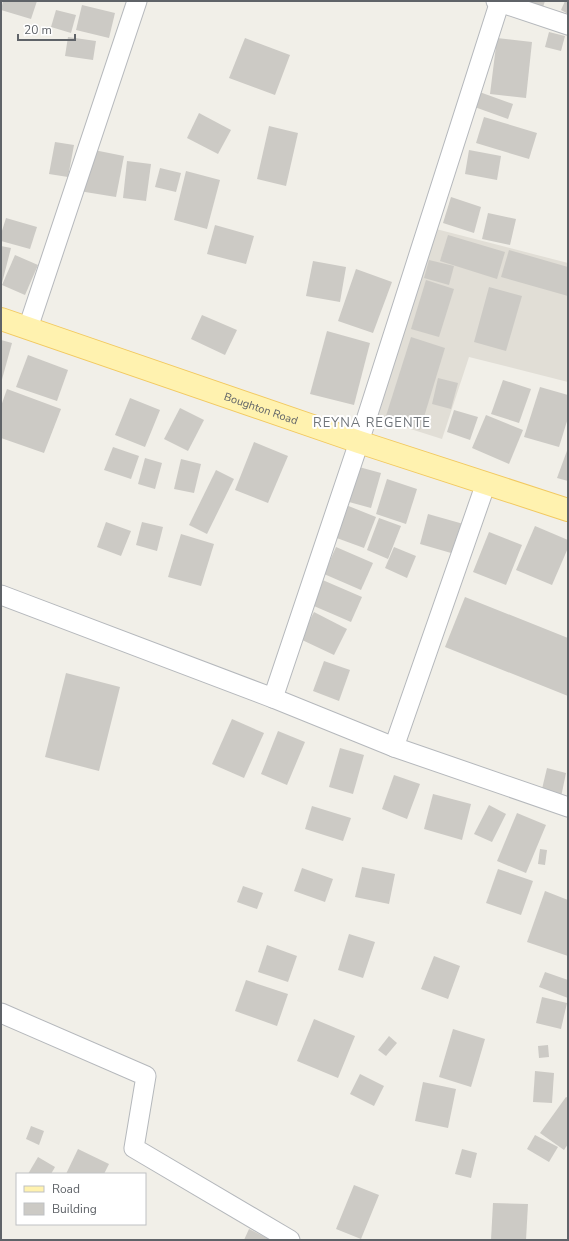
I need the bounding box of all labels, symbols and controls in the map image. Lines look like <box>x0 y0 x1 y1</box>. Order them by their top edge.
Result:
scale bar <box>18 16 75 42</box>
text: 20 m <box>24 22 52 38</box>
street label: Boughton Road <box>222 389 300 428</box>
district label: REYNA REGENTE <box>313 414 431 432</box>
legend <box>16 1173 146 1225</box>
text: Road <box>52 1181 80 1197</box>
text: Building <box>52 1201 97 1217</box>

